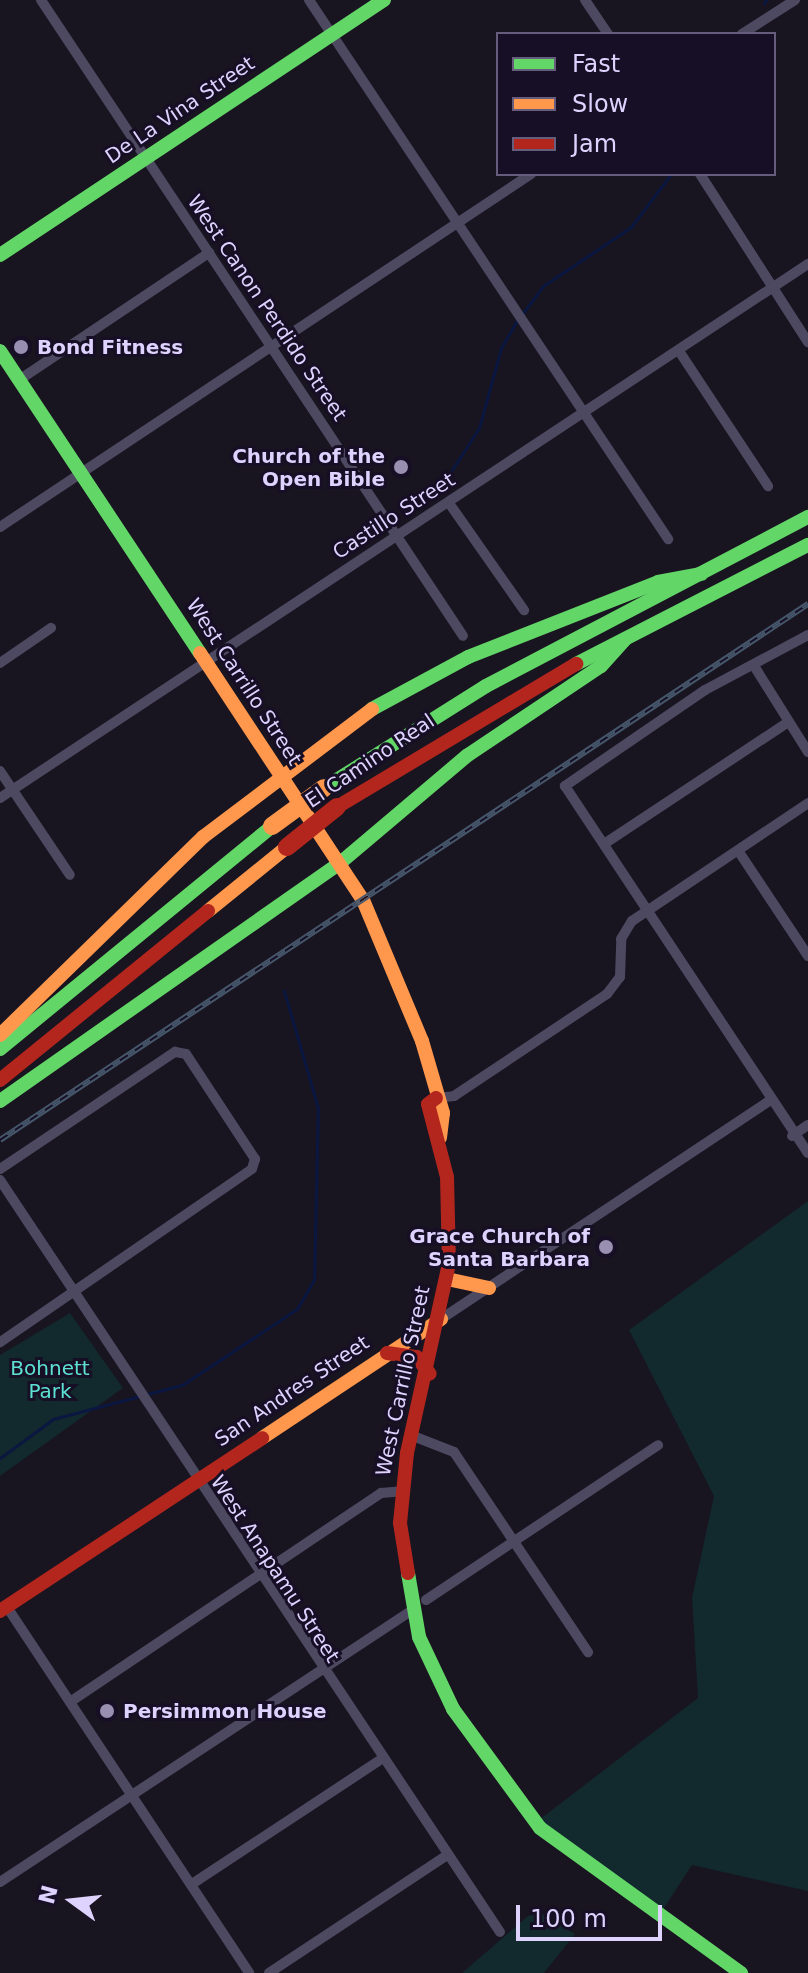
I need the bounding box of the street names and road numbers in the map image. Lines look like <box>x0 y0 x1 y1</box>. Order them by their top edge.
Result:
street label: De La Vina Street <box>101 51 259 169</box>
street label: West Canon Perdido Street <box>182 190 352 426</box>
street label: Castillo Street <box>329 468 459 564</box>
street label: West Carrillo Street <box>181 594 307 770</box>
street label: El Camino Real <box>301 709 439 813</box>
street label: West Carrillo Street <box>371 1284 435 1478</box>
street label: San Andres Street <box>210 1331 374 1451</box>
street label: West Anapamu Street <box>205 1471 345 1667</box>

